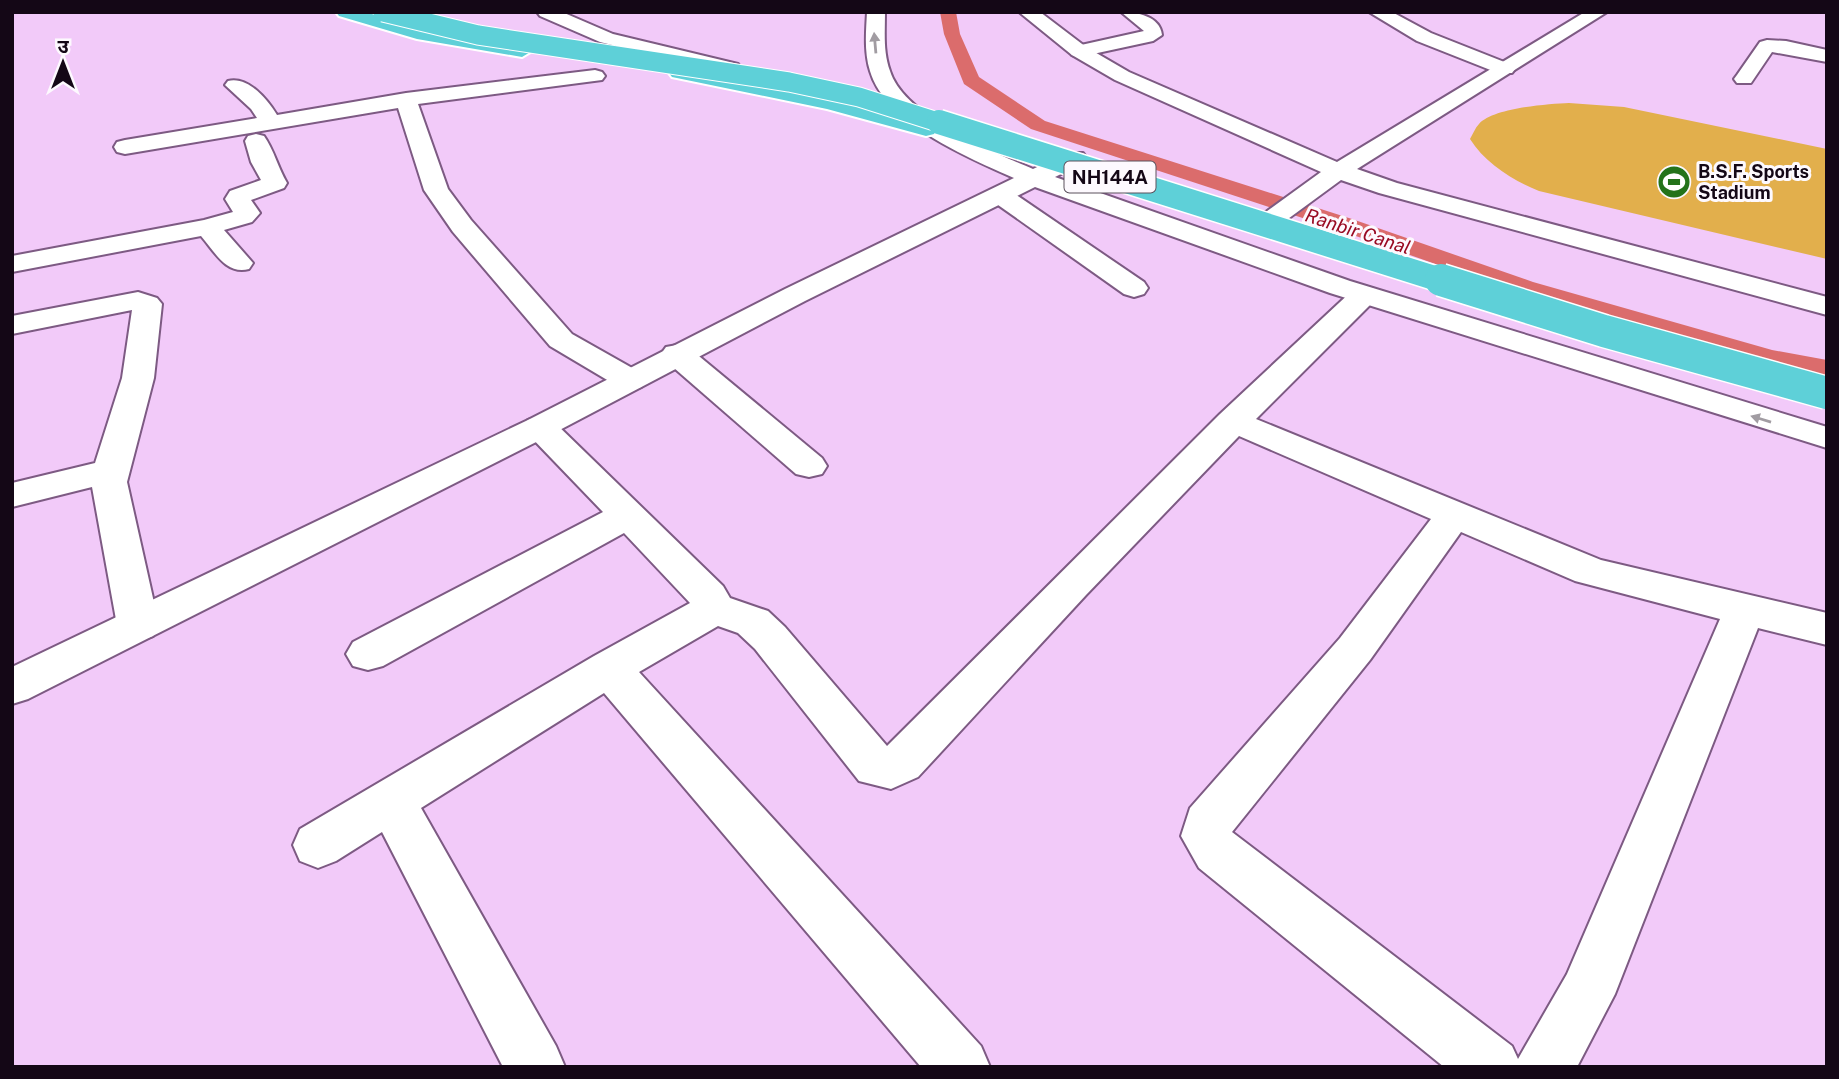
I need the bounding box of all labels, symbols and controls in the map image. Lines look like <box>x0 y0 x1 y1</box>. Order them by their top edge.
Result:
north arrow <box>28 28 98 98</box>
one-way arrow <box>869 32 880 54</box>
text: उ <box>57 35 69 57</box>
place label: B.S.F. Sports Stadium <box>1698 161 1809 203</box>
road number: NH144A <box>1064 162 1156 192</box>
sports icon: B.S.F. Sports Stadium <box>1655 163 1693 201</box>
water label: Ranbir Canal <box>1303 204 1413 258</box>
one-way arrow <box>1751 413 1772 424</box>

